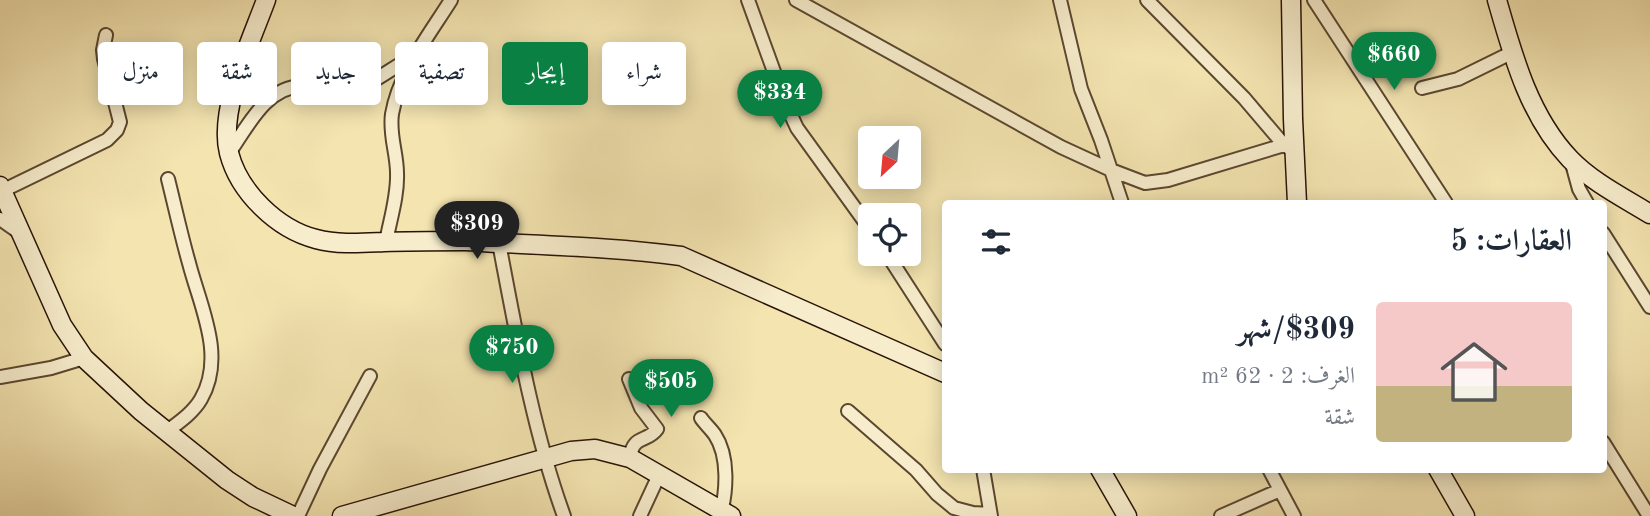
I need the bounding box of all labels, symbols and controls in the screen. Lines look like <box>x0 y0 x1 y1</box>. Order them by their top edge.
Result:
pin: $660 <box>1353 32 1435 92</box>
chip: منزل <box>98 42 183 105</box>
chip: شقة <box>197 42 277 105</box>
chip: جديد <box>291 42 381 105</box>
chip: تصفية <box>395 42 488 105</box>
chip: إيجار <box>502 42 588 105</box>
chip: شراء <box>602 42 686 105</box>
text: $660 <box>1367 43 1421 66</box>
pin: $334 <box>739 71 821 130</box>
text: $334 <box>753 81 807 104</box>
north arrow <box>858 126 920 189</box>
map controls <box>858 126 921 266</box>
pin: $309 <box>436 202 518 261</box>
button: locate <box>858 203 921 266</box>
text: $309 <box>450 212 504 235</box>
icon: filters <box>977 223 1015 261</box>
text: العقارات: 5 <box>1451 227 1572 257</box>
text: $309/شهر <box>1237 315 1355 345</box>
pin: $750 <box>471 326 553 385</box>
icon: home <box>1432 330 1516 414</box>
text: $750 <box>485 336 539 359</box>
pin: $505 <box>630 360 712 419</box>
text: الغرف: 2 · 62 m² <box>1201 365 1355 388</box>
text: $505 <box>644 370 698 393</box>
text: شقة <box>1325 406 1355 429</box>

